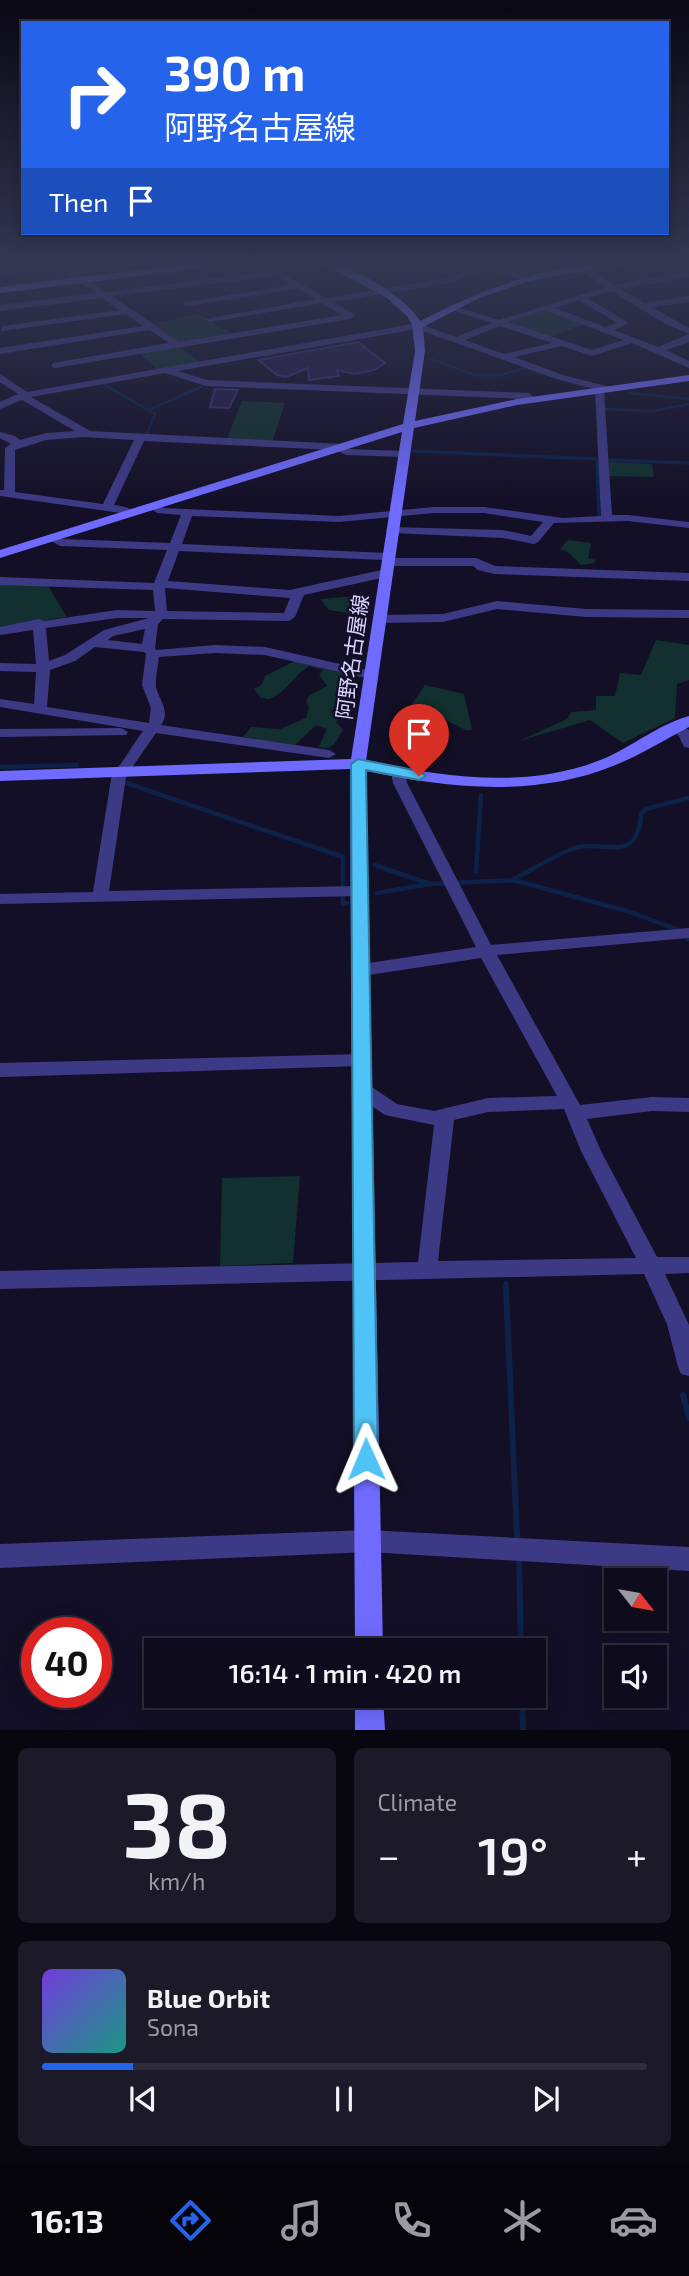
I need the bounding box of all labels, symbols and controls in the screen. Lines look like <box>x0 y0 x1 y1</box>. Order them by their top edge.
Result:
text: 390 m <box>164 42 305 101</box>
icon: right <box>49 49 140 140</box>
text: 阿野名古屋線 <box>164 107 356 145</box>
icon: arrive <box>122 182 160 220</box>
text: Then <box>49 186 108 217</box>
street label: 阿野名古屋線 <box>330 593 373 721</box>
pin <box>389 704 449 776</box>
icon: arrive <box>400 715 438 753</box>
position arrow <box>329 1422 403 1496</box>
north arrow <box>604 1568 667 1631</box>
map controls <box>604 1568 667 1708</box>
speed limit sign: 40 <box>21 1617 112 1708</box>
button: sound <box>604 1645 667 1708</box>
text: 16:14 · 1 min · 420 m <box>229 1657 461 1688</box>
text: 38 <box>123 1767 231 1876</box>
text: Climate <box>378 1788 457 1816</box>
text: 19° <box>478 1823 548 1885</box>
text: − <box>378 1832 400 1878</box>
text: + <box>626 1832 647 1878</box>
text: km/h <box>148 1867 205 1895</box>
text: Blue Orbit <box>147 1982 270 2013</box>
text: Sona <box>147 2013 199 2041</box>
icon: previous <box>124 2080 162 2118</box>
icon: pause <box>325 2080 363 2118</box>
icon: next <box>527 2080 565 2118</box>
icon: directions <box>166 2196 215 2245</box>
icon: music <box>277 2196 326 2245</box>
icon: phone <box>387 2196 436 2245</box>
icon: climate <box>498 2196 547 2245</box>
icon: car <box>609 2196 658 2245</box>
text: 16:13 <box>31 2201 104 2239</box>

